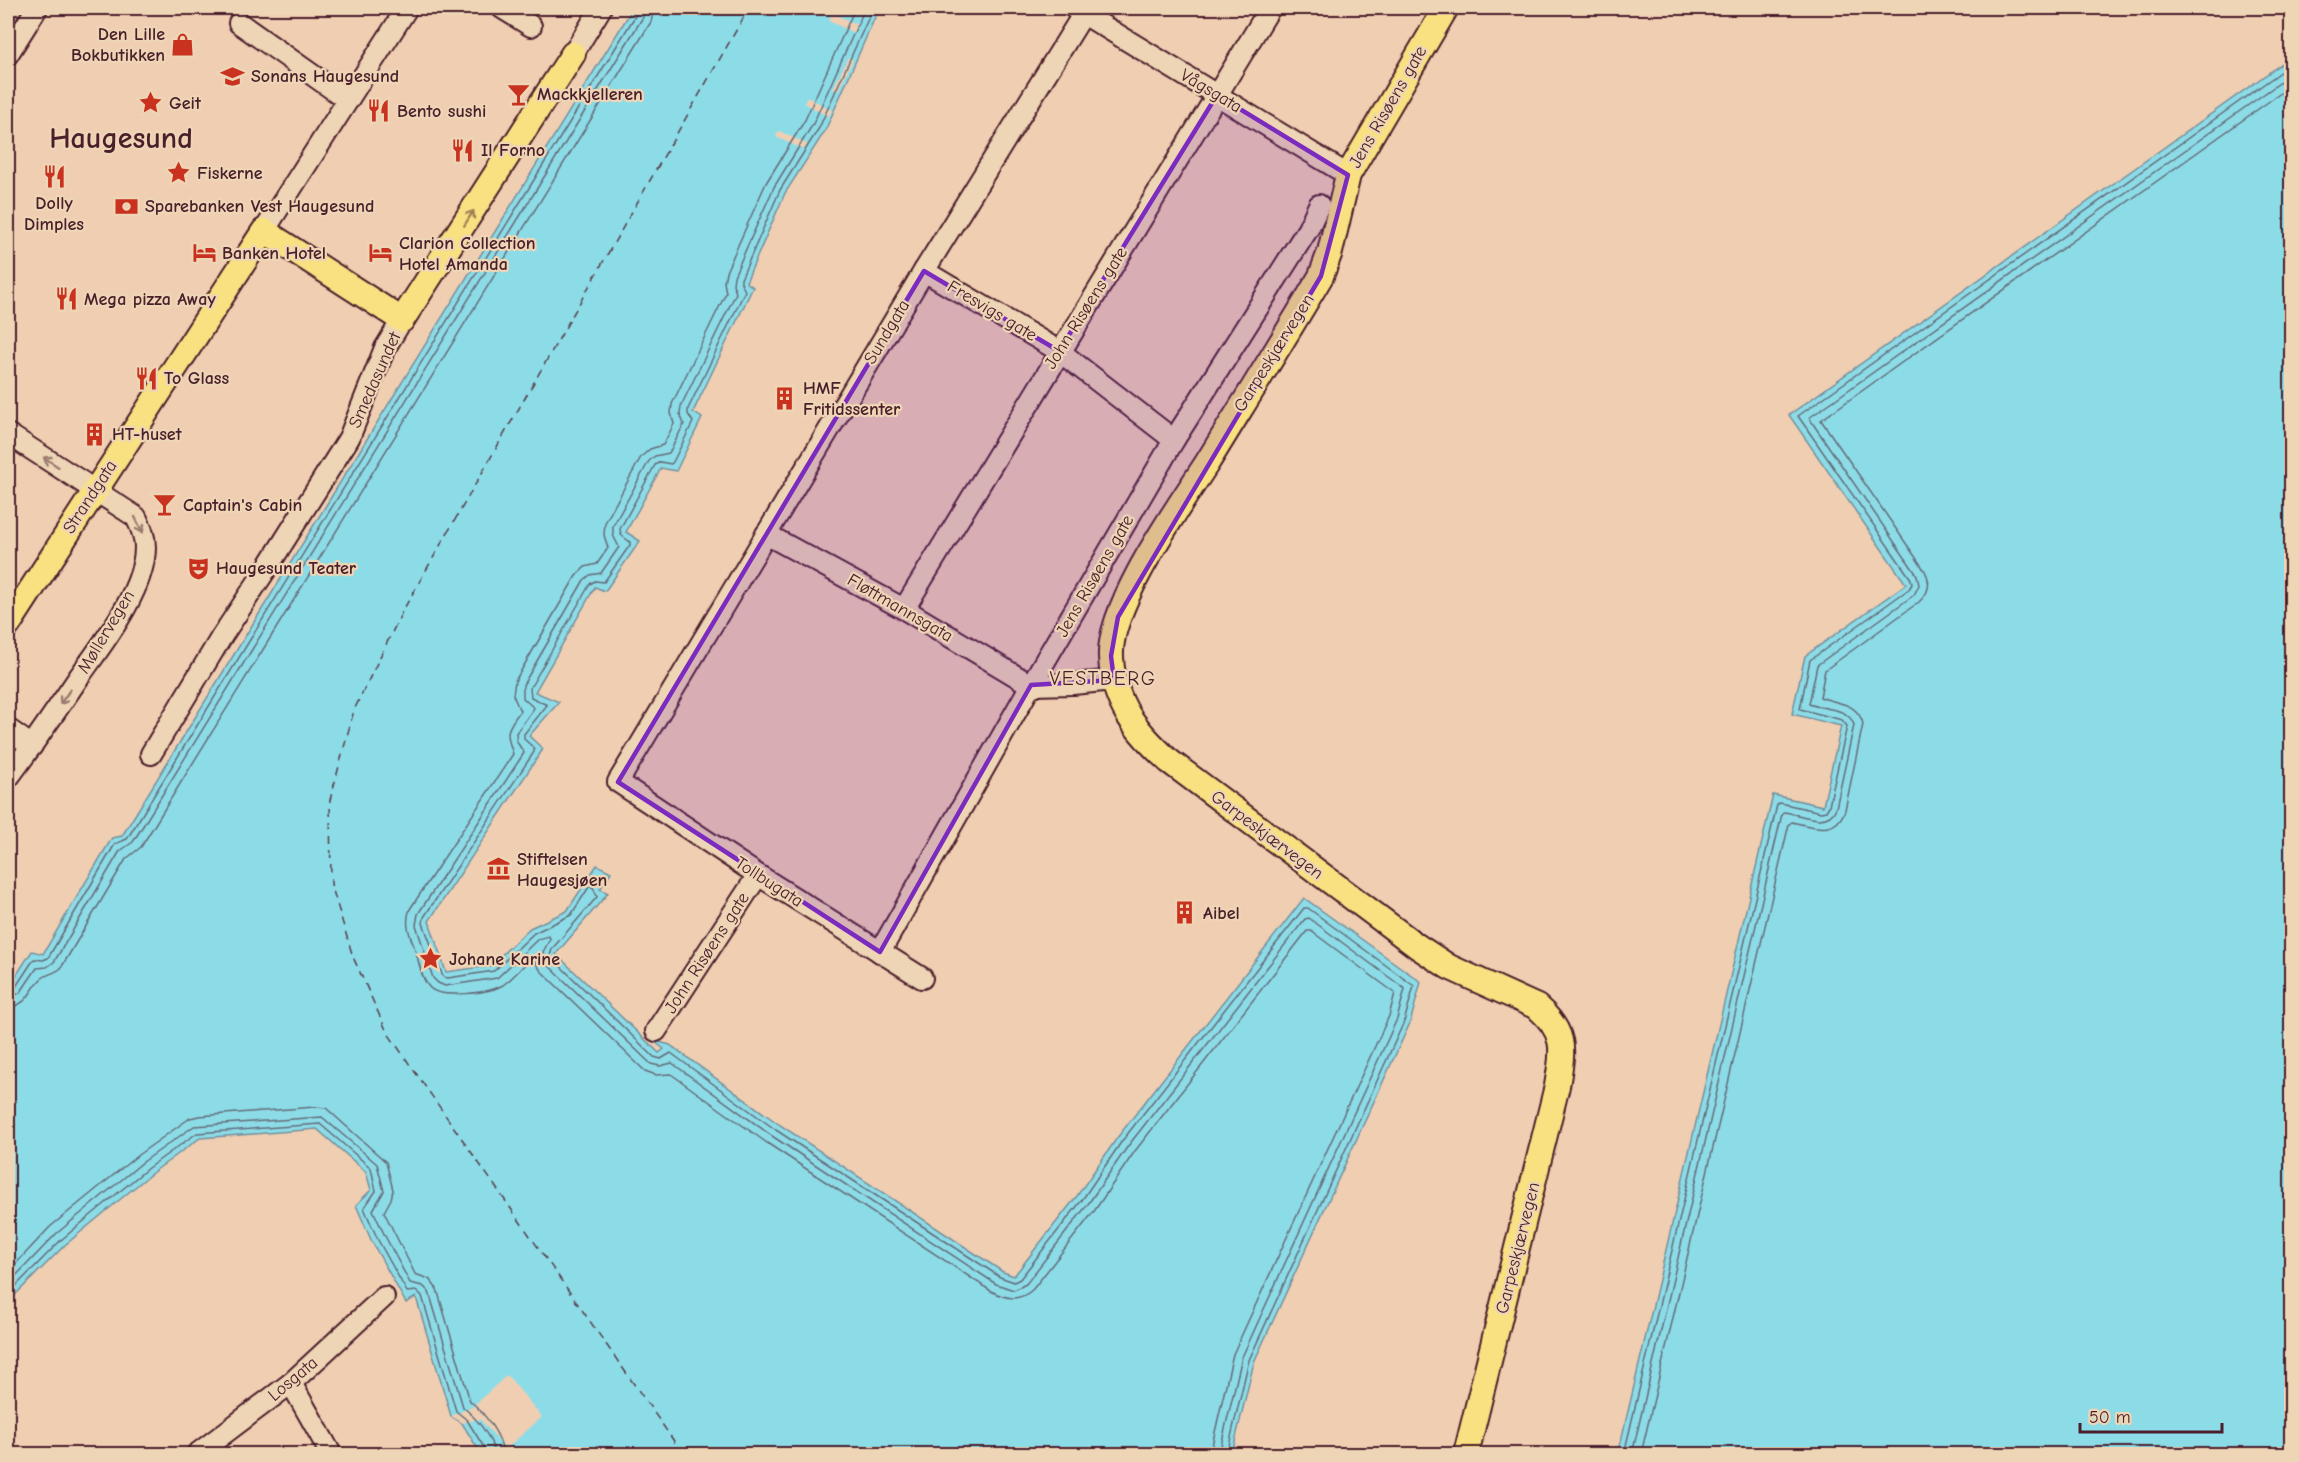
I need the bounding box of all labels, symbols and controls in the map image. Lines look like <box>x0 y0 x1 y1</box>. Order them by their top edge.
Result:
place label: Den Lille Bokbutikken <box>71 24 165 66</box>
shop icon: Den Lille Bokbutikken <box>170 31 196 57</box>
street label: Jens Risøens gate <box>1345 42 1431 172</box>
school or university icon: Sonans Haugesund <box>220 63 246 89</box>
street label: Vågsgata <box>1176 64 1246 118</box>
place label: Sonans Haugesund <box>251 66 399 87</box>
bar icon: Mackkjelleren <box>506 81 532 107</box>
place label: Mackkjelleren <box>537 84 643 105</box>
place icon: Geit <box>138 90 164 116</box>
place label: Geit <box>169 93 202 114</box>
restaurant icon: Bento sushi <box>366 98 392 124</box>
place label: Bento sushi <box>397 101 486 122</box>
district label: Haugesund <box>49 121 193 156</box>
restaurant icon: Il Forno <box>450 137 476 163</box>
place label: Il Forno <box>481 140 545 161</box>
place icon: Fiskerne <box>166 160 192 186</box>
place label: Fiskerne <box>197 163 263 184</box>
restaurant icon: Dolly Dimples <box>41 164 67 190</box>
place label: Dolly Dimples <box>24 193 84 235</box>
bank icon: Sparebanken Vest Haugesund <box>114 193 140 219</box>
place label: Sparebanken Vest Haugesund <box>145 196 374 217</box>
one-way arrow <box>463 210 475 227</box>
place label: Clarion Collection Hotel Amanda <box>399 233 536 275</box>
hotel icon: Banken Hotel <box>191 240 217 266</box>
hotel icon: Clarion Collection Hotel Amanda <box>368 240 394 266</box>
place label: Banken Hotel <box>222 243 326 264</box>
street label: John Risøens gate <box>1040 243 1132 373</box>
street label: Fresvigs gate <box>943 276 1041 346</box>
restaurant icon: Mega pizza Away <box>53 286 79 312</box>
place label: Mega pizza Away <box>84 289 216 310</box>
street label: Garpeskjærvegen <box>1229 290 1319 416</box>
street label: Sundgata <box>860 296 914 368</box>
street label: Smedasundet <box>344 328 406 431</box>
restaurant icon: To Glass <box>133 365 159 391</box>
place label: To Glass <box>164 368 229 389</box>
place label: HMF Fritidssenter <box>803 378 901 420</box>
building icon: HMF Fritidssenter <box>772 385 798 411</box>
building icon: HT-huset <box>81 421 107 447</box>
place label: HT-huset <box>112 424 183 445</box>
one-way arrow <box>43 455 60 467</box>
street label: Strandgata <box>58 456 122 538</box>
bar icon: Captain's Cabin <box>152 492 178 518</box>
place label: Captain's Cabin <box>183 495 302 516</box>
street label: Jens Risøens gate <box>1052 511 1138 641</box>
one-way arrow <box>133 516 145 534</box>
theatre icon: Haugesund Teater <box>185 555 211 581</box>
place label: Haugesund Teater <box>216 558 357 579</box>
street label: Fløttmannsgata <box>844 569 956 647</box>
street label: Møllervegen <box>73 587 139 677</box>
district label: VESTBERG <box>1050 667 1156 690</box>
one-way arrow <box>59 689 72 706</box>
street label: Garpeskjærvegen <box>1207 786 1327 884</box>
place label: Stiftelsen Haugesjøen <box>517 849 607 891</box>
street label: Tollbugata <box>731 852 807 912</box>
museum icon: Stiftelsen Haugesjøen <box>486 856 512 882</box>
street label: John Risøens gate <box>660 889 754 1017</box>
building icon: Aibel <box>1172 900 1198 926</box>
place label: Aibel <box>1203 903 1240 924</box>
place icon: Johane Karine <box>418 946 444 972</box>
place label: Johane Karine <box>449 949 560 970</box>
street label: Garpeskjærvegen <box>1491 1180 1545 1316</box>
street label: Losgata <box>264 1352 322 1406</box>
scale bar <box>2080 1396 2222 1434</box>
text: 50 m <box>2089 1407 2131 1428</box>

